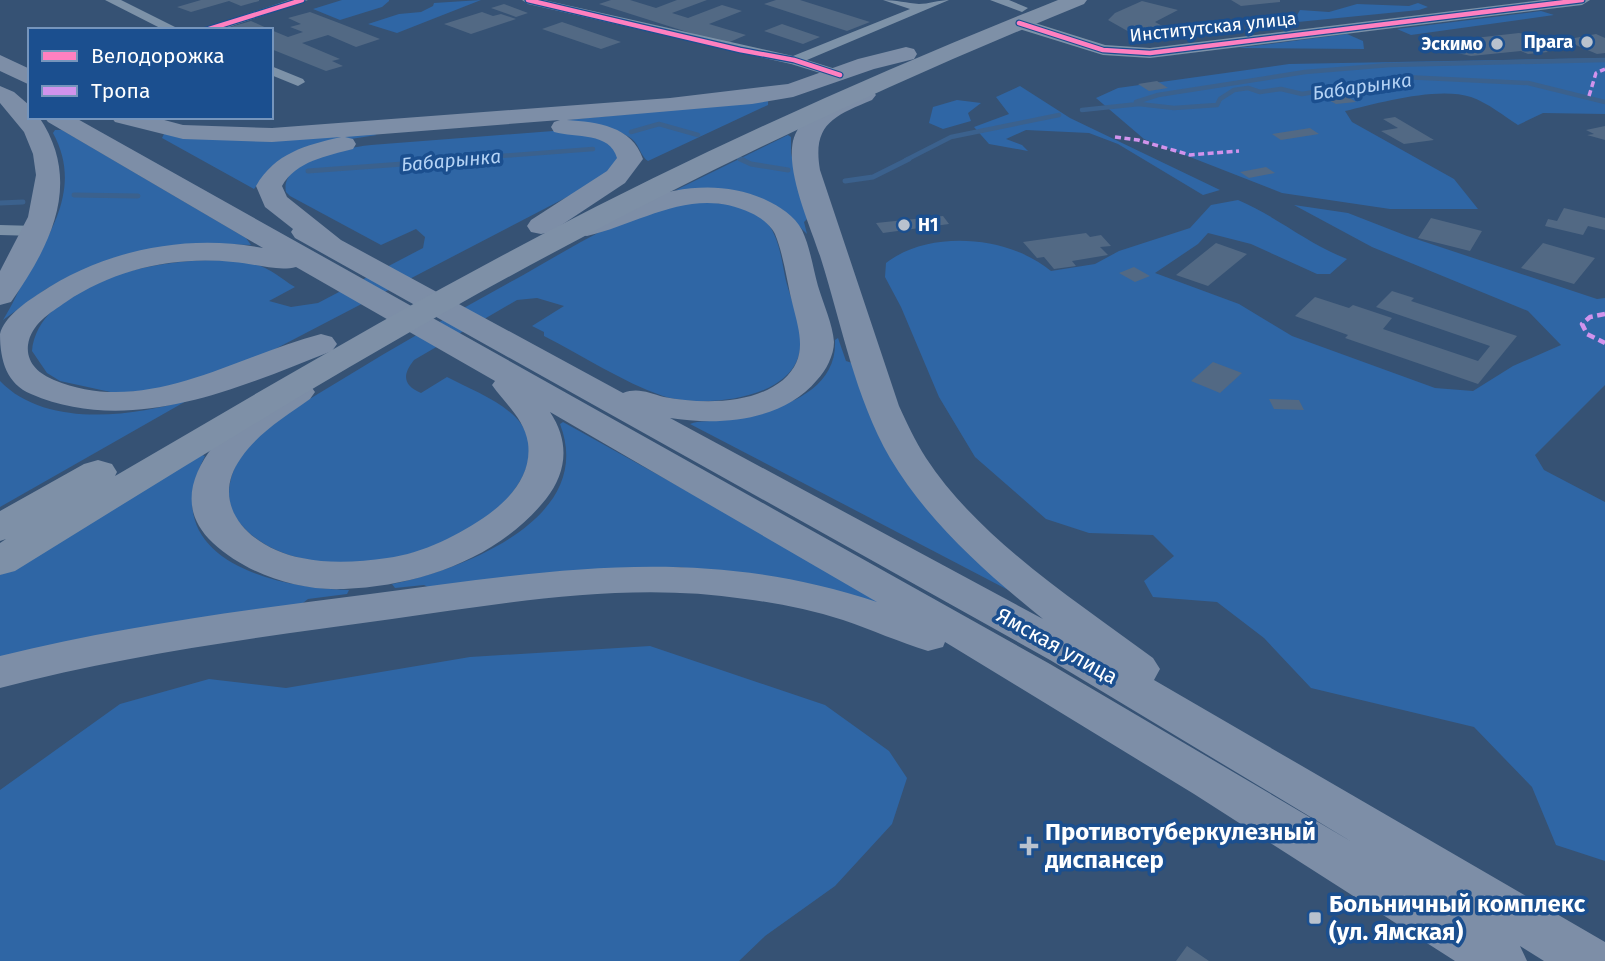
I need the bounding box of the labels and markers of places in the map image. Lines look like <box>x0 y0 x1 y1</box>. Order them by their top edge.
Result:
place label: Прага <box>1524 31 1573 53</box>
place label: Эскимо <box>1422 33 1483 55</box>
marker: Прага <box>1579 34 1595 50</box>
marker: Эскимо <box>1489 36 1505 52</box>
place label: Н1 <box>918 214 938 236</box>
marker: Н1 <box>896 217 912 233</box>
place label: Противотуберкулезный диспансер <box>1045 818 1316 874</box>
marker: Противотуберкулезный диспансер <box>1019 836 1039 856</box>
place label: Больничный комплекс (ул. Ямская) <box>1329 890 1586 946</box>
marker: Больничный комплекс (ул. Ямская) <box>1307 910 1323 926</box>

